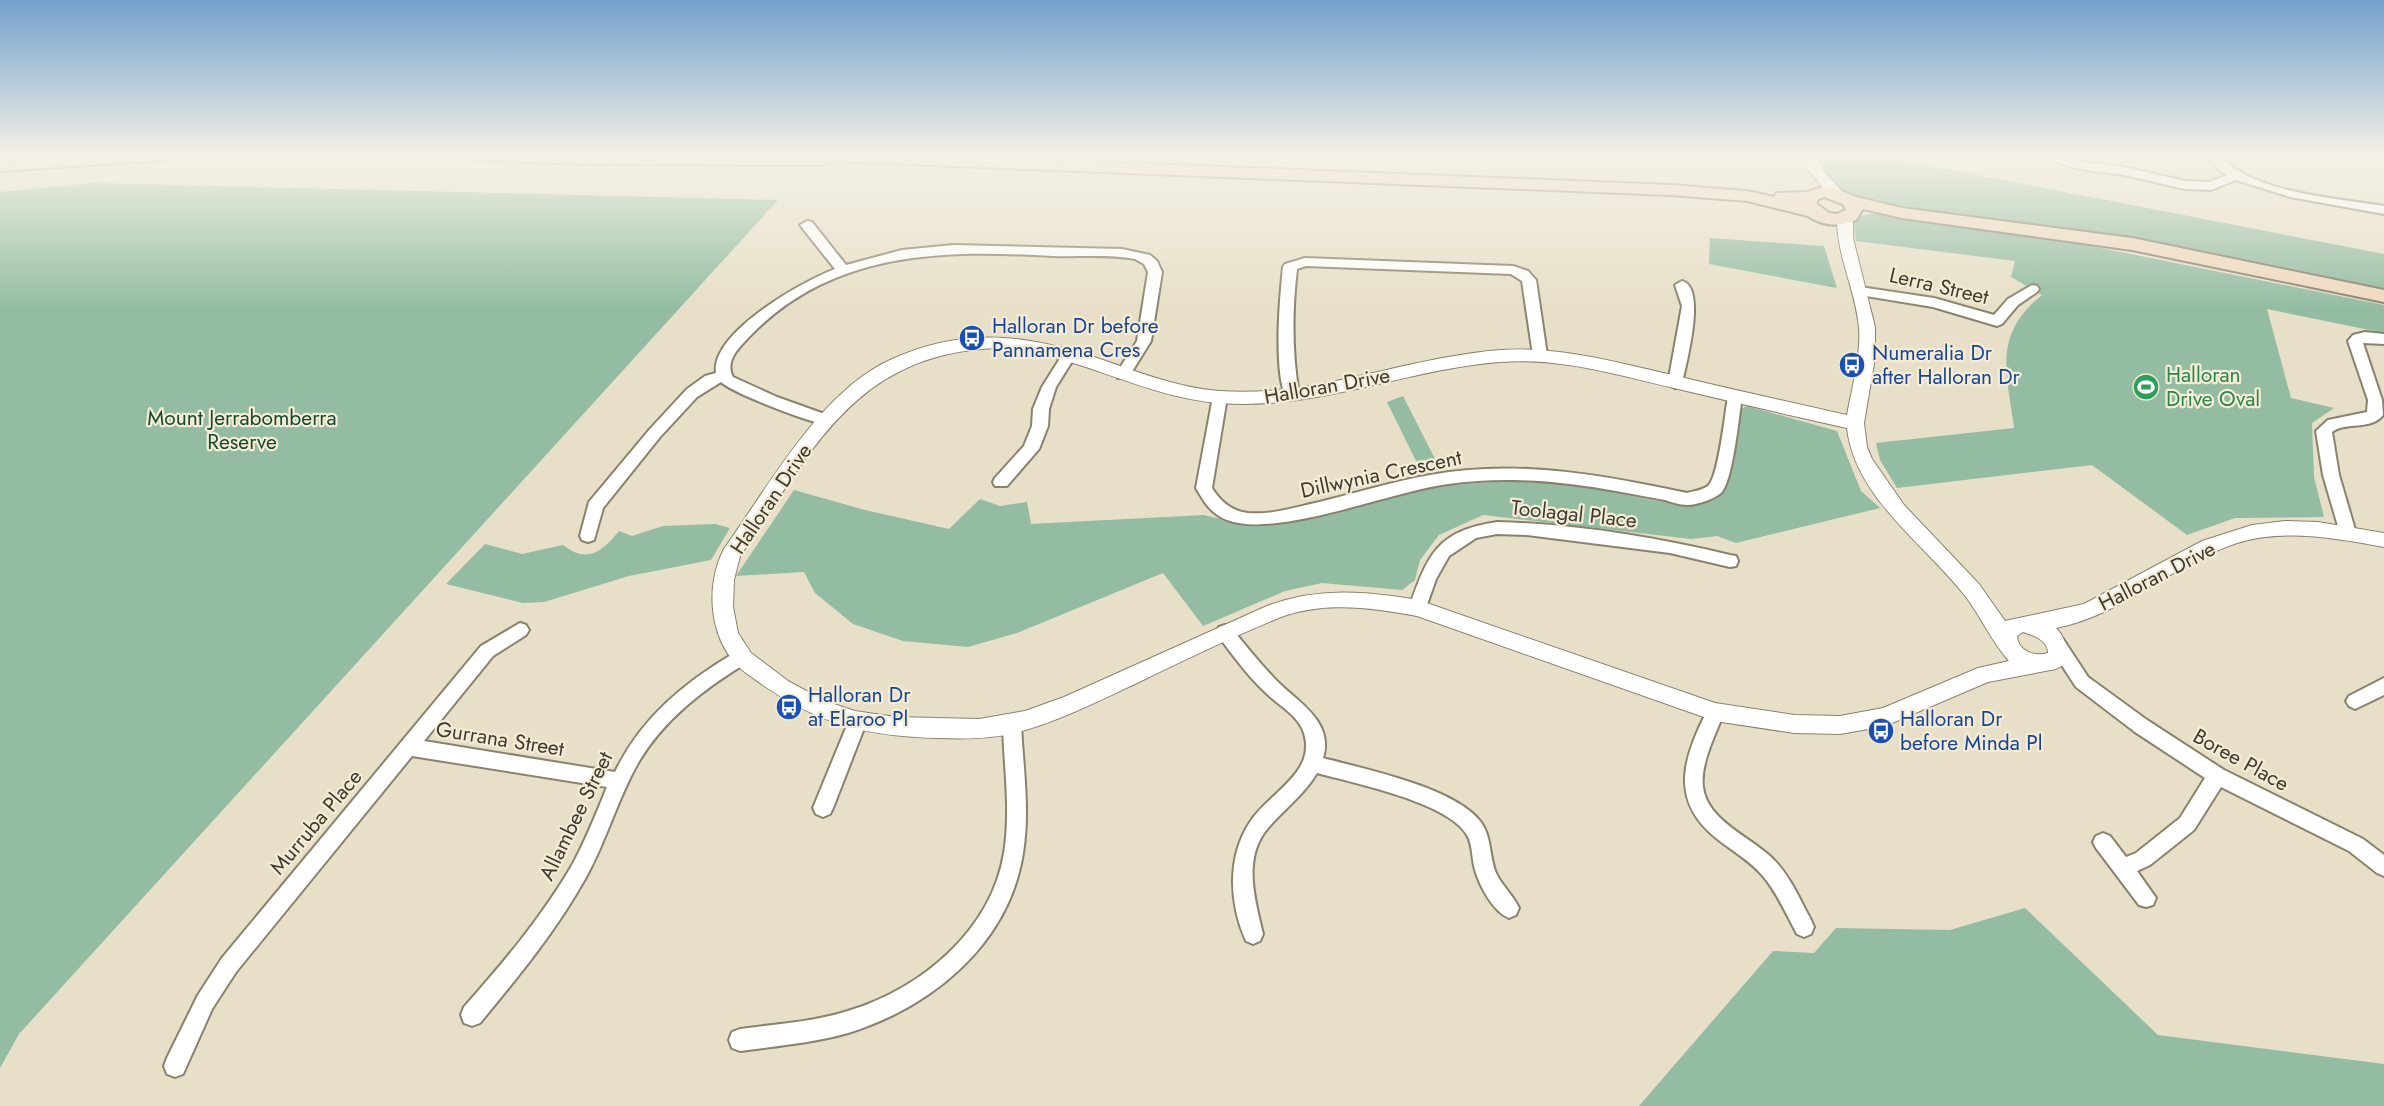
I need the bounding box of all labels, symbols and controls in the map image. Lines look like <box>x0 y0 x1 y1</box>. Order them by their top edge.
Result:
street label: Lerra Street <box>1886 260 1992 312</box>
place label: Halloran Dr before Pannamena Cres <box>992 311 1159 365</box>
bus stop icon: Halloran Dr before Pannamena Cres <box>957 323 987 353</box>
place label: Numeralia Dr after Halloran Dr <box>1872 338 2021 392</box>
bus stop icon: Numeralia Dr after Halloran Dr <box>1837 350 1867 380</box>
street label: Halloran Drive <box>1262 360 1393 412</box>
place label: Halloran Drive Oval <box>2166 360 2260 414</box>
sports icon: Halloran Drive Oval <box>2131 372 2161 402</box>
park label: Mount Jerrabomberra Reserve <box>147 403 337 457</box>
street label: Halloran Drive <box>723 438 819 560</box>
street label: Dillwynia Crescent <box>1298 442 1464 506</box>
street label: Toolagal Place <box>1510 492 1638 536</box>
street label: Halloran Drive <box>2093 534 2221 618</box>
place label: Halloran Dr at Elaroo Pl <box>808 680 911 734</box>
bus stop icon: Halloran Dr at Elaroo Pl <box>774 692 804 722</box>
place label: Halloran Dr before Minda Pl <box>1900 704 2042 758</box>
street label: Gurrana Street <box>434 714 566 764</box>
bus stop icon: Halloran Dr before Minda Pl <box>1866 716 1896 746</box>
street label: Boree Place <box>2188 721 2294 799</box>
street label: Allambee Street <box>532 747 620 885</box>
street label: Murruba Place <box>263 763 369 881</box>

